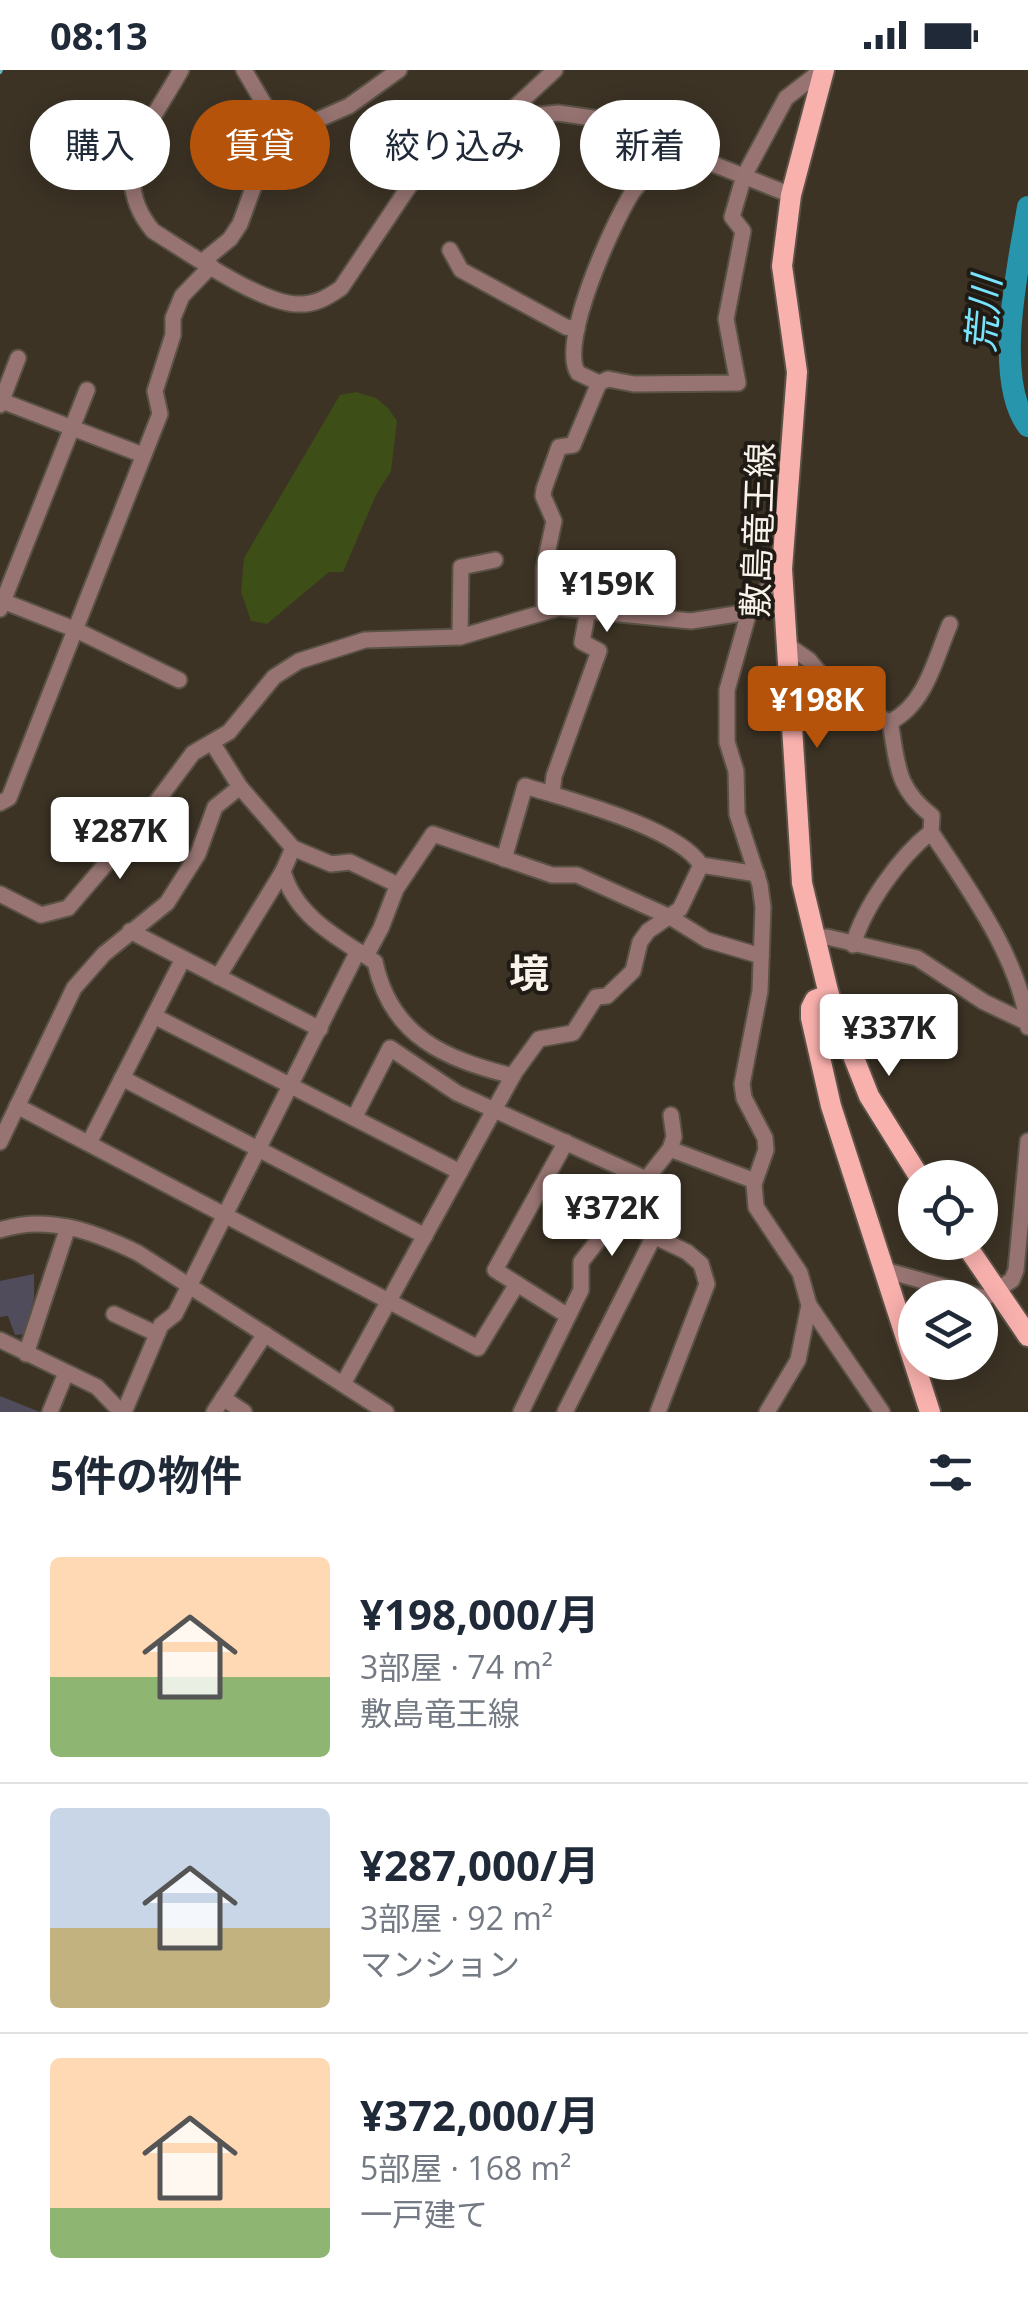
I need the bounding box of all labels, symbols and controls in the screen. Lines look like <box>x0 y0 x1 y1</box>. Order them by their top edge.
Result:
text: 08:13 <box>50 9 148 61</box>
chip: 購入 <box>30 100 170 190</box>
chip: 賃貸 <box>190 100 330 190</box>
chip: 絞り込み <box>350 100 560 190</box>
chip: 新着 <box>580 100 720 190</box>
water label: 荒川 <box>953 270 1012 354</box>
street label: 敷島竜王線 <box>730 442 784 618</box>
pin: ¥159K <box>537 550 677 635</box>
text: ¥159K <box>560 561 654 604</box>
pin: ¥198K <box>747 666 887 751</box>
text: ¥198K <box>770 677 864 720</box>
pin: ¥287K <box>50 797 190 882</box>
text: ¥287K <box>73 808 167 851</box>
district label: 境 <box>509 945 549 1000</box>
pin: ¥337K <box>819 994 959 1079</box>
text: ¥337K <box>842 1005 936 1048</box>
map controls <box>898 1160 998 1380</box>
button: locate <box>898 1160 998 1260</box>
pin: ¥372K <box>542 1174 682 1259</box>
text: ¥372K <box>565 1185 659 1228</box>
button: layers <box>898 1280 998 1380</box>
icon: filters <box>923 1445 978 1500</box>
text: 5件の物件 <box>50 1446 242 1503</box>
text: ¥198,000/月 <box>360 1585 599 1642</box>
icon: home <box>130 1597 250 1717</box>
text: 3部屋 · 74 m² <box>360 1645 553 1688</box>
text: 敷島竜王線 <box>360 1691 520 1734</box>
text: ¥287,000/月 <box>360 1836 599 1893</box>
icon: home <box>130 1848 250 1968</box>
text: 3部屋 · 92 m² <box>360 1896 553 1939</box>
text: マンション <box>360 1942 520 1985</box>
text: ¥372,000/月 <box>360 2086 599 2143</box>
icon: home <box>130 2098 250 2218</box>
text: 5部屋 · 168 m² <box>360 2146 571 2189</box>
text: 一戸建て <box>360 2192 488 2235</box>

